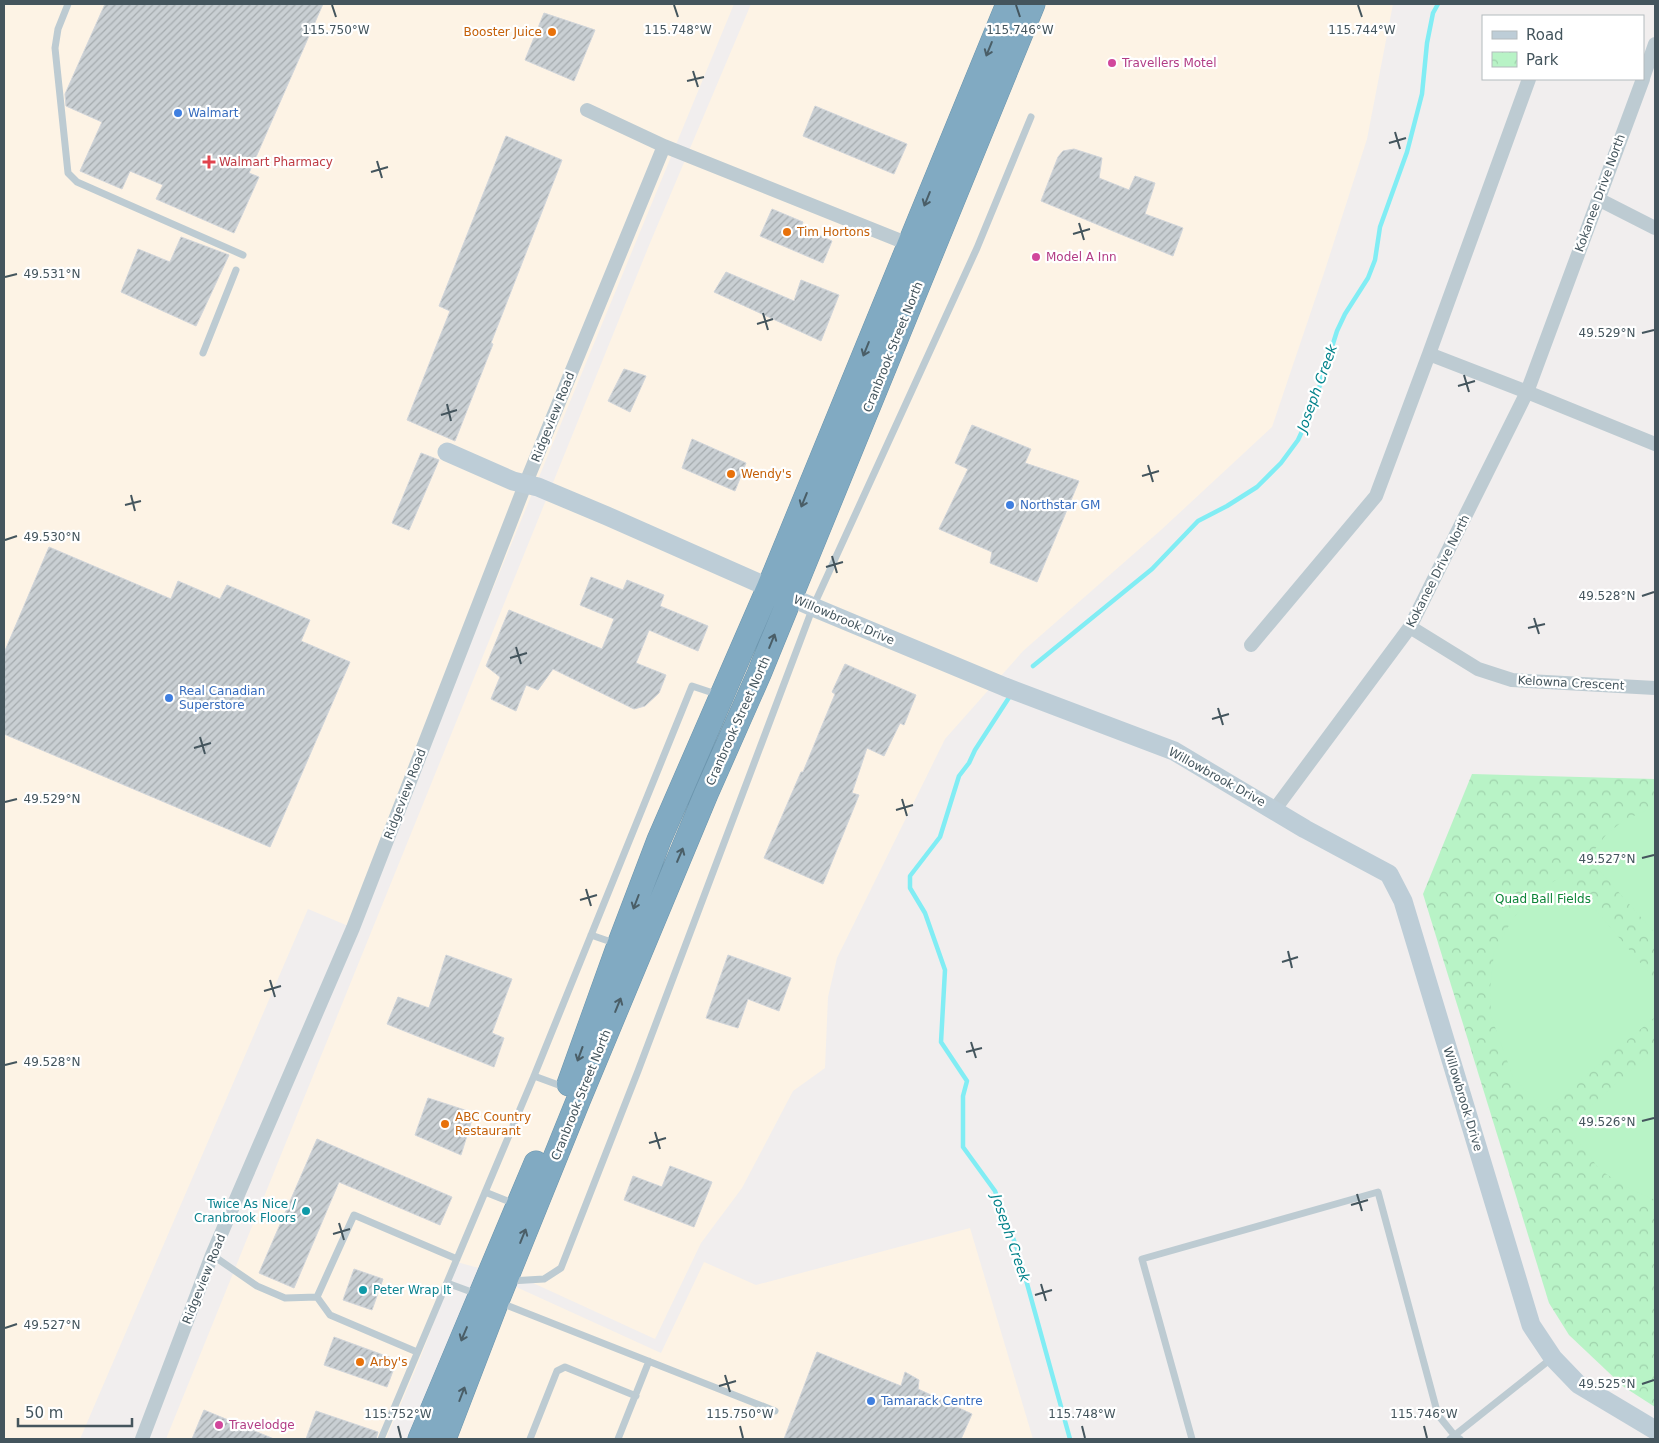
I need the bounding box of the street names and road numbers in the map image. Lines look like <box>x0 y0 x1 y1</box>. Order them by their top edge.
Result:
street label: Kokanee Drive North <box>1572 132 1628 254</box>
street label: Cranbrook Street North <box>860 280 926 414</box>
street label: Ridgeview Road <box>529 370 577 464</box>
street label: Kokanee Drive North <box>1404 512 1472 630</box>
street label: Willowbrook Drive <box>791 592 897 648</box>
street label: Cranbrook Street North <box>703 654 773 788</box>
street label: Kelowna Crescent <box>1517 673 1625 693</box>
street label: Willowbrook Drive <box>1166 745 1268 809</box>
street label: Ridgeview Road <box>381 747 429 841</box>
street label: Cranbrook Street North <box>548 1028 614 1162</box>
street label: Willowbrook Drive <box>1440 1045 1486 1153</box>
street label: Ridgeview Road <box>180 1232 228 1326</box>

